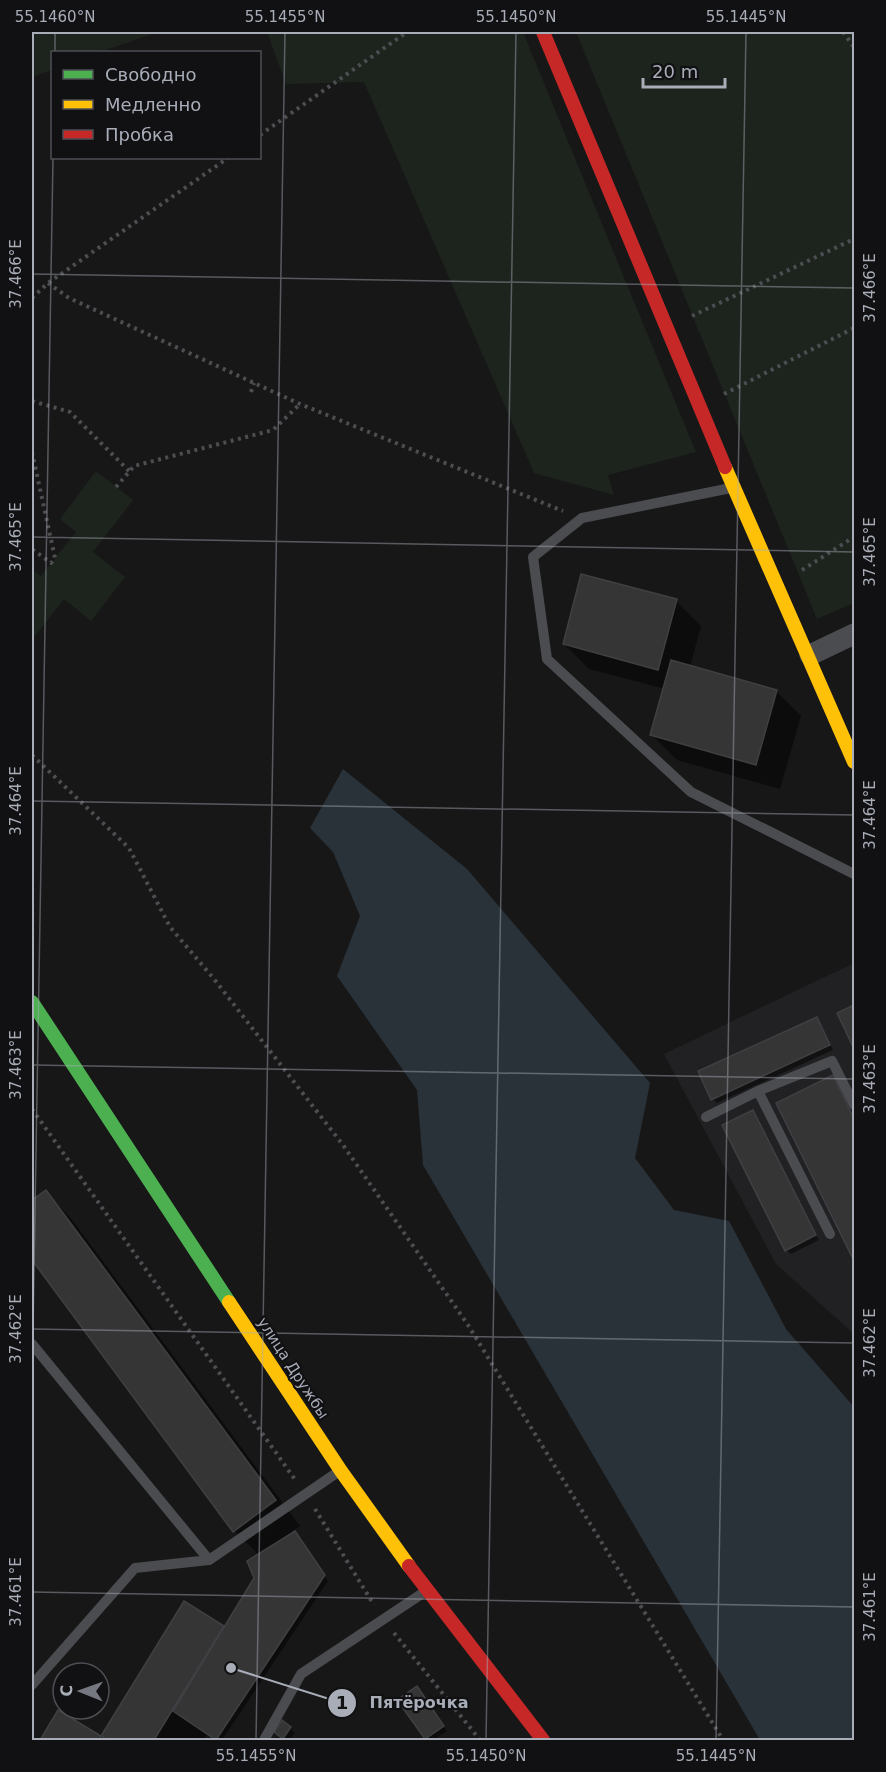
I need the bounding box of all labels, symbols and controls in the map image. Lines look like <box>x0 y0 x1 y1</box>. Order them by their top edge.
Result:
text: 55.1460°N <box>15 8 95 26</box>
text: 55.1455°N <box>245 8 325 26</box>
text: 55.1450°N <box>476 8 556 26</box>
text: 55.1445°N <box>706 8 786 26</box>
legend <box>51 51 261 159</box>
scale bar <box>643 51 726 89</box>
text: 20 m <box>652 61 698 82</box>
text: Свободно <box>105 64 197 85</box>
text: Медленно <box>105 94 201 115</box>
text: Пробка <box>105 124 174 145</box>
text: 37.466°E <box>7 239 25 309</box>
text: 37.466°E <box>861 253 879 323</box>
text: 37.465°E <box>7 502 25 572</box>
text: 37.465°E <box>861 517 879 587</box>
text: 37.464°E <box>7 766 25 836</box>
text: 37.464°E <box>861 780 879 850</box>
text: 37.463°E <box>7 1030 25 1100</box>
text: 37.463°E <box>861 1044 879 1114</box>
text: 37.462°E <box>7 1294 25 1364</box>
text: 37.462°E <box>861 1308 879 1378</box>
street label: улица Дружбы <box>254 1314 332 1422</box>
text: 37.461°E <box>7 1557 25 1627</box>
text: 37.461°E <box>861 1572 879 1642</box>
north arrow <box>51 1661 111 1721</box>
text: С <box>57 1685 76 1697</box>
callout: Пятёрочка <box>327 1686 480 1720</box>
text: 1 <box>336 1692 348 1713</box>
text: Пятёрочка <box>370 1693 468 1712</box>
text: 55.1455°N <box>216 1747 296 1765</box>
text: 55.1450°N <box>446 1747 526 1765</box>
text: 55.1445°N <box>676 1747 756 1765</box>

